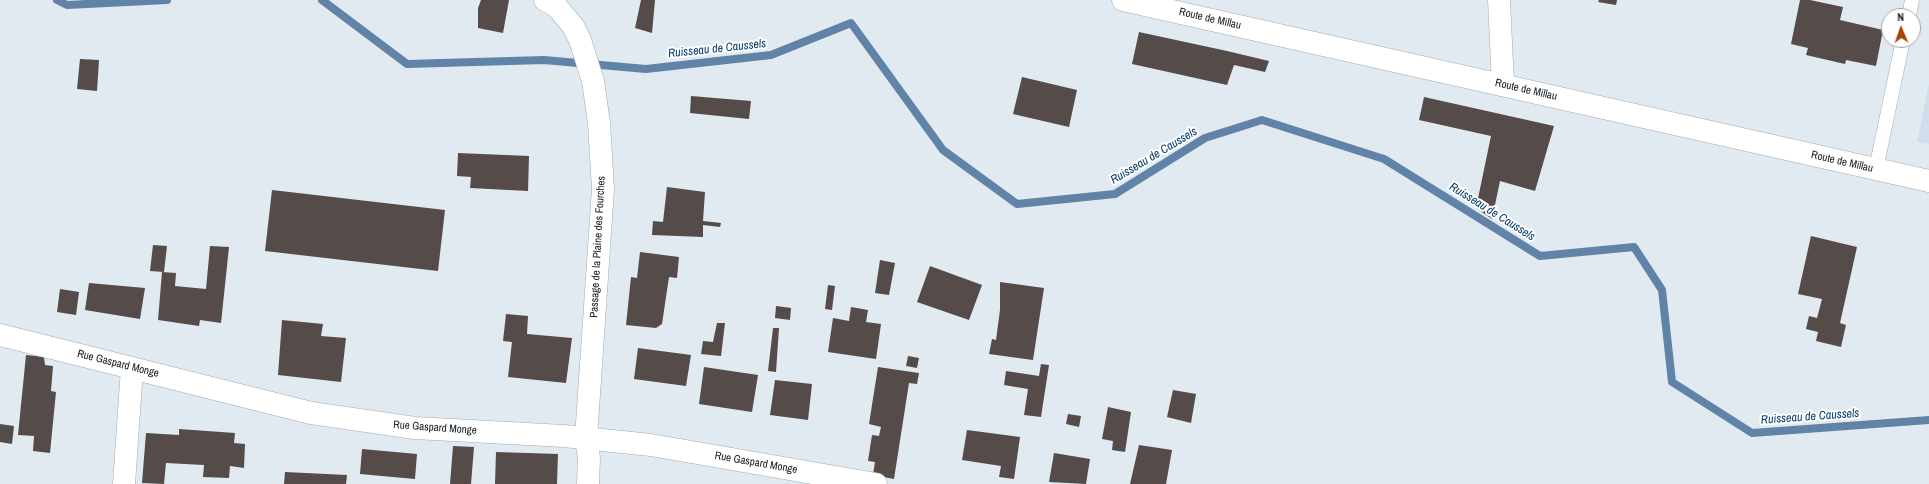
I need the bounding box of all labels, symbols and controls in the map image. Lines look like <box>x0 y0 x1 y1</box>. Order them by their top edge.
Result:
street label: Route de Millau <box>1178 5 1242 33</box>
north arrow <box>1881 8 1921 48</box>
text: N <box>1897 10 1904 24</box>
water label: Ruisseau de Caussels <box>667 37 767 61</box>
street label: Route de Millau <box>1494 76 1558 104</box>
water label: Ruisseau de Caussels <box>1108 124 1200 188</box>
street label: Route de Millau <box>1810 148 1874 176</box>
street label: Passage de la Plaine des Fourches <box>588 176 608 318</box>
water label: Ruisseau de Caussels <box>1446 180 1538 244</box>
street label: Rue Gaspard Monge <box>76 347 160 381</box>
water label: Ruisseau de Caussels <box>1760 406 1860 428</box>
street label: Rue Gaspard Monge <box>393 418 477 438</box>
street label: Rue Gaspard Monge <box>714 449 798 477</box>

